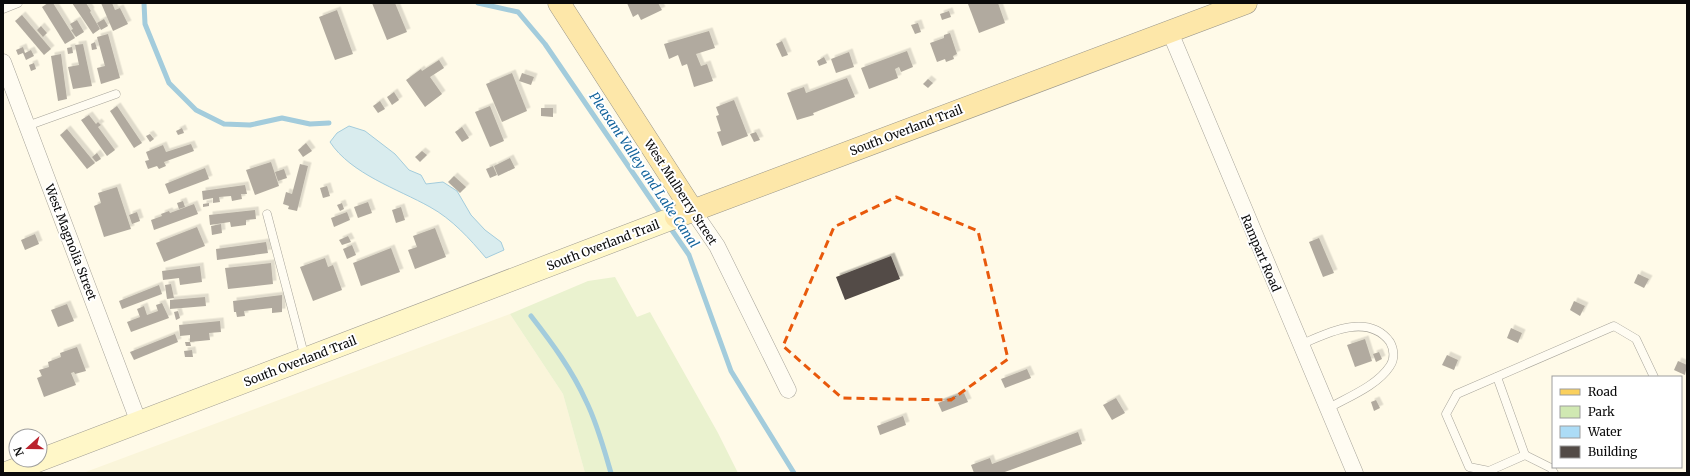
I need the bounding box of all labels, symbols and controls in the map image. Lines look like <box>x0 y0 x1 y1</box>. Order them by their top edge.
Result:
water label: Pleasant Valley and Lake Canal <box>585 89 703 251</box>
street label: South Overland Trail <box>847 101 965 158</box>
street label: West Mulberry Street <box>641 136 721 248</box>
street label: West Magnolia Street <box>42 181 100 302</box>
street label: Rampart Road <box>1238 212 1284 294</box>
street label: South Overland Trail <box>544 216 662 273</box>
street label: South Overland Trail <box>241 332 359 389</box>
legend <box>1552 376 1682 468</box>
text: Road <box>1588 384 1617 399</box>
text: Park <box>1588 404 1615 419</box>
text: Water <box>1587 424 1623 439</box>
north arrow <box>8 428 48 468</box>
text: Building <box>1588 444 1638 459</box>
text: N <box>10 445 27 458</box>

